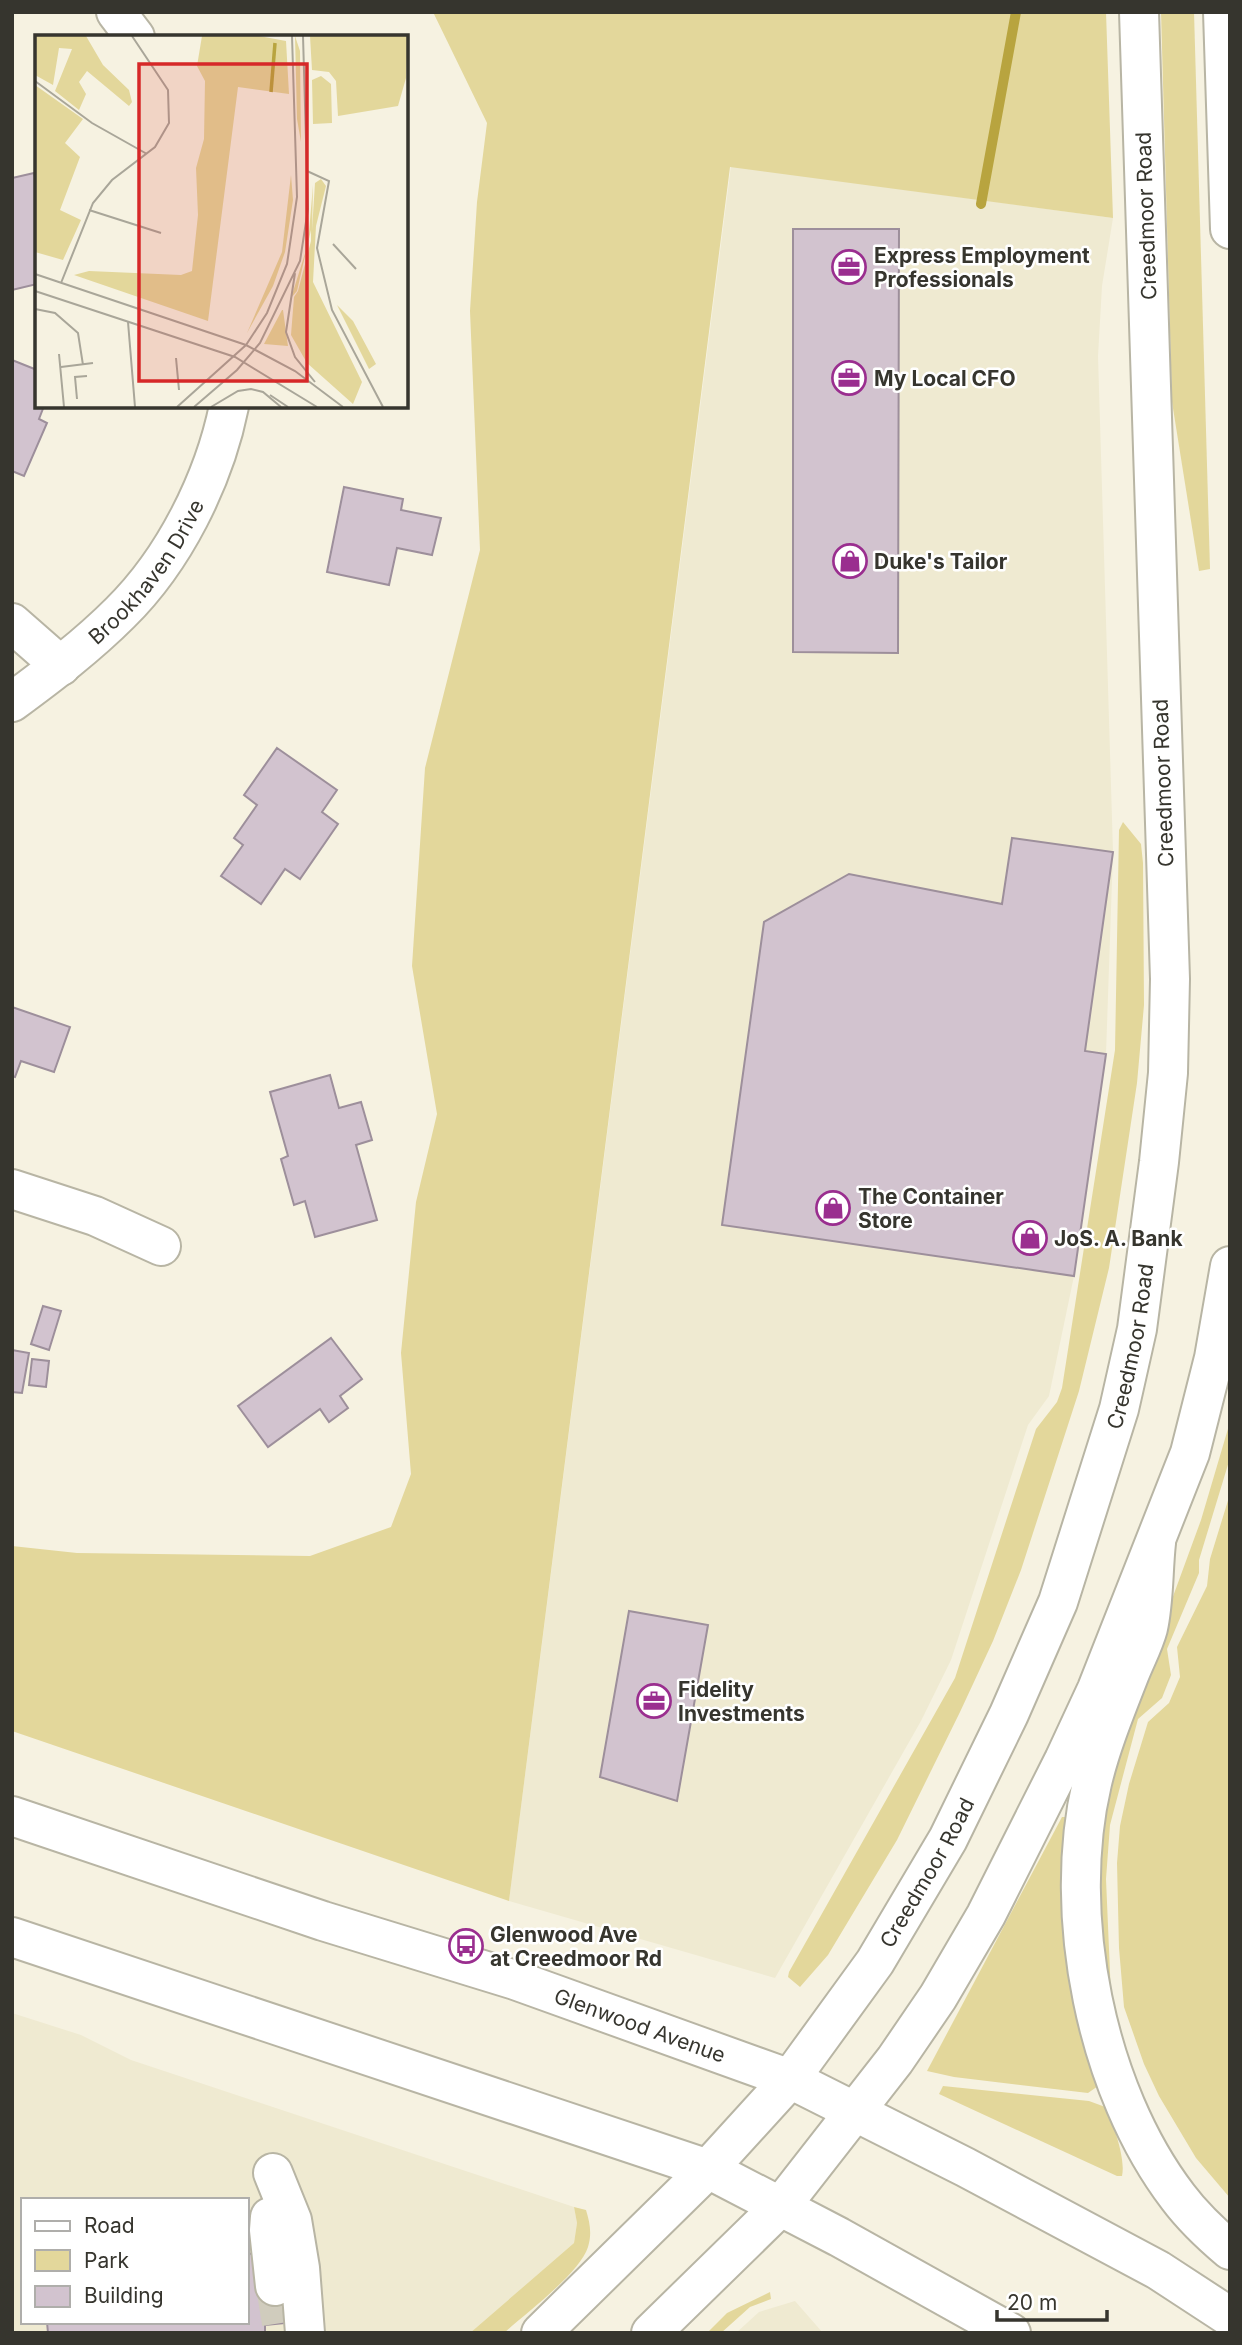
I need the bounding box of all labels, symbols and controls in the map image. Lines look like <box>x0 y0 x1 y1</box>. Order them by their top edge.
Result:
inset map <box>35 35 408 408</box>
street label: Creedmoor Road <box>1131 131 1161 301</box>
place label: Express Employment Professionals <box>874 243 1090 292</box>
office icon: Express Employment Professionals <box>830 248 868 286</box>
office icon: My Local CFO <box>830 359 868 397</box>
place label: My Local CFO <box>874 366 1016 391</box>
street label: Brookhaven Drive <box>83 495 209 649</box>
shop icon: Duke's Tailor <box>831 542 869 580</box>
place label: Duke's Tailor <box>874 549 1008 574</box>
street label: Creedmoor Road <box>1148 698 1178 868</box>
place label: The Container Store <box>858 1184 1004 1233</box>
shop icon: The Container Store <box>814 1189 852 1227</box>
shop icon: JoS. A. Bank <box>1011 1219 1049 1257</box>
place label: JoS. A. Bank <box>1054 1226 1183 1251</box>
street label: Creedmoor Road <box>1101 1262 1158 1432</box>
place label: Fidelity Investments <box>678 1677 805 1726</box>
office icon: Fidelity Investments <box>635 1682 673 1720</box>
street label: Creedmoor Road <box>874 1793 979 1952</box>
place label: Glenwood Ave at Creedmoor Rd <box>490 1922 662 1971</box>
bus stop icon: Glenwood Ave at Creedmoor Rd <box>447 1927 485 1965</box>
street label: Glenwood Avenue <box>551 1983 729 2067</box>
legend <box>21 2198 248 2324</box>
text: Road <box>84 2213 135 2238</box>
text: Park <box>84 2248 129 2273</box>
scale bar <box>997 2278 1107 2322</box>
text: Building <box>84 2283 164 2308</box>
text: 20 m <box>1007 2290 1057 2315</box>

